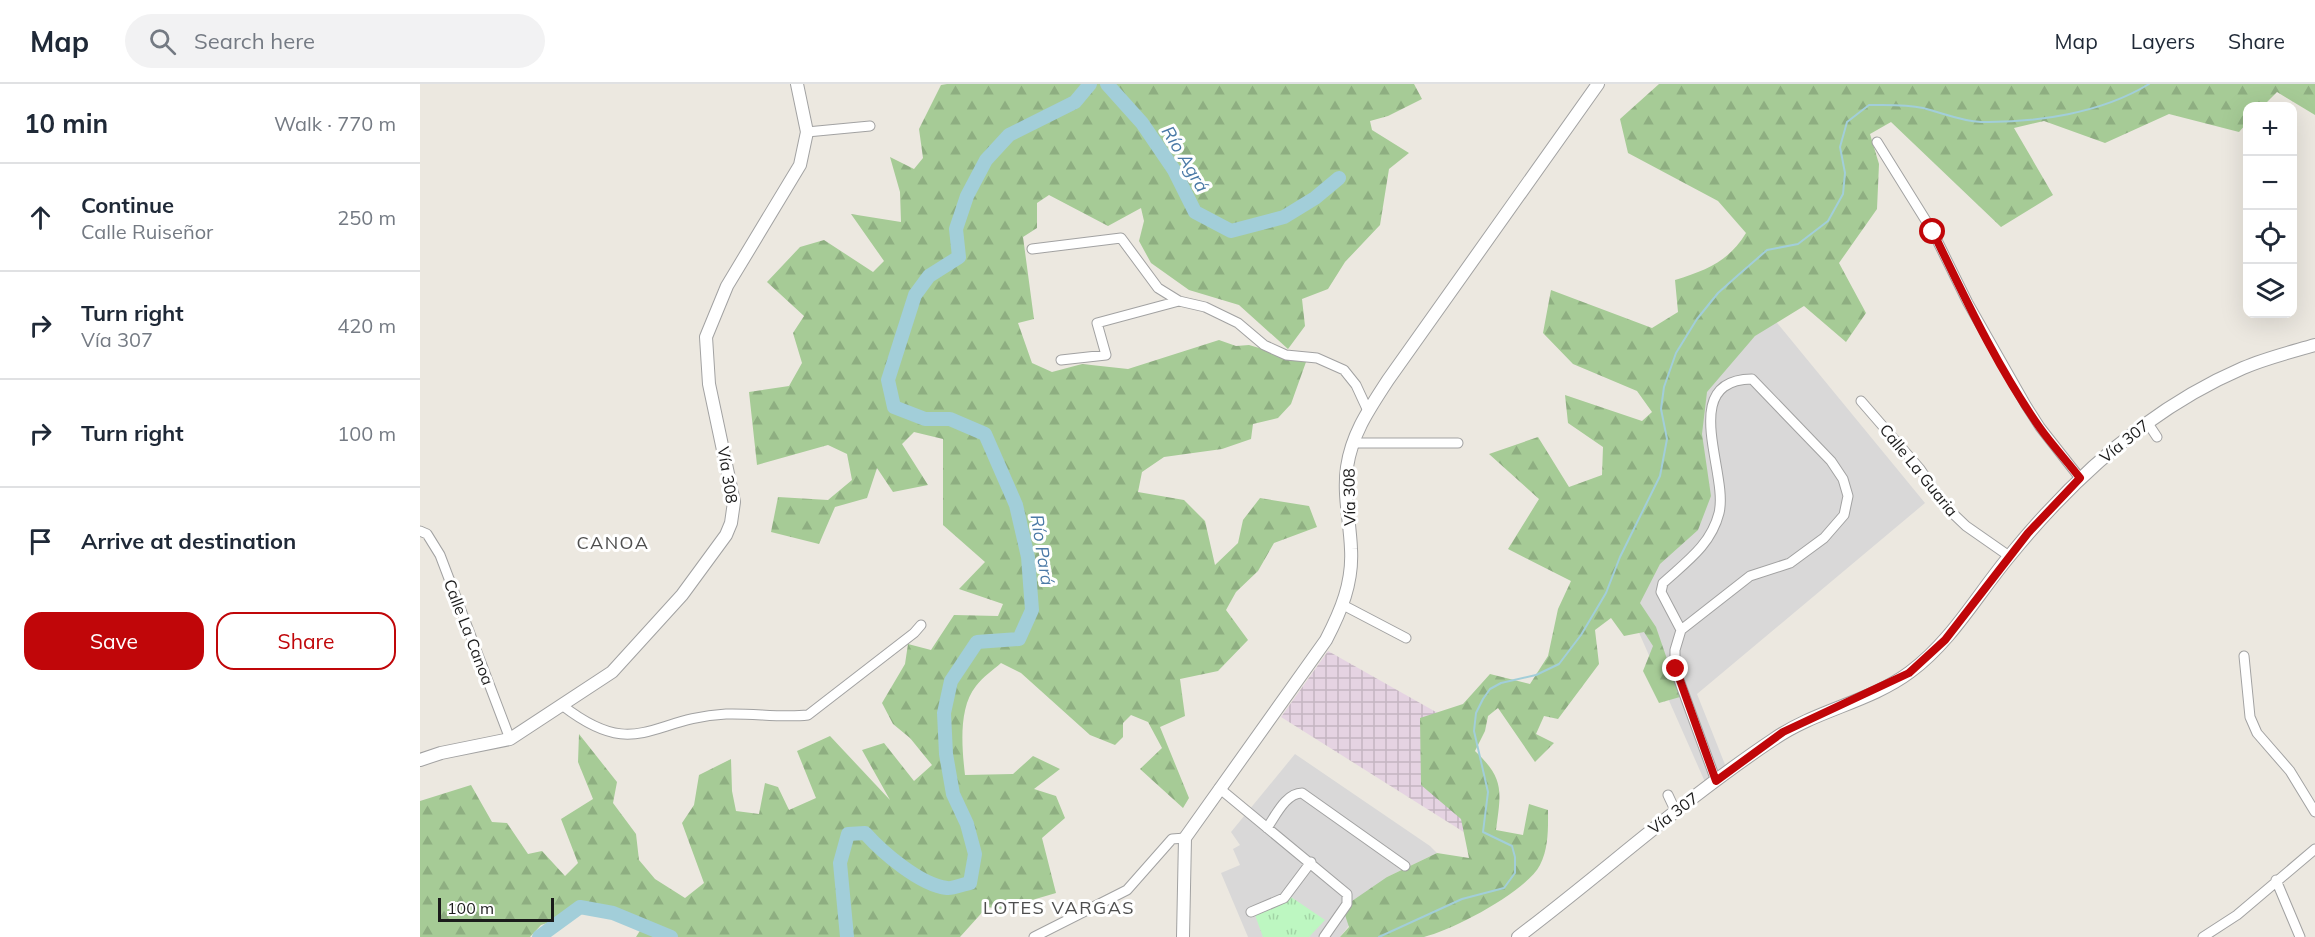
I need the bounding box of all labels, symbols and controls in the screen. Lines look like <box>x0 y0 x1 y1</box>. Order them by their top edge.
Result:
search box <box>125 14 545 68</box>
text: Map <box>30 24 89 59</box>
icon: search <box>146 25 179 58</box>
text: Search here <box>194 27 315 55</box>
text: Map <box>2055 28 2098 54</box>
text: Layers <box>2131 28 2195 54</box>
text: Share <box>2228 28 2285 54</box>
map controls <box>2243 102 2297 318</box>
button: + <box>2243 102 2297 156</box>
text: 10 min <box>24 107 108 140</box>
text: Walk · 770 m <box>274 111 396 136</box>
water label: Río Agrá <box>1157 122 1214 196</box>
button: − <box>2243 156 2297 210</box>
text: Continue <box>81 191 174 219</box>
icon: ahead <box>24 201 57 234</box>
text: 250 m <box>337 205 396 230</box>
button: locate <box>2243 210 2297 264</box>
route start <box>1919 218 1945 244</box>
text: Calle Ruiseñor <box>81 219 213 244</box>
button: layers <box>2243 264 2297 318</box>
text: Turn right <box>81 299 184 327</box>
icon: right <box>24 309 57 342</box>
text: 420 m <box>337 313 396 338</box>
text: Vía 307 <box>81 327 153 352</box>
street label: Vía 307 <box>2095 415 2153 467</box>
icon: right <box>24 417 57 450</box>
text: Turn right <box>81 419 184 447</box>
street label: Calle La Guaria <box>1876 420 1962 520</box>
text: 100 m <box>337 421 396 446</box>
street label: Vía 308 <box>714 445 742 505</box>
street label: Vía 308 <box>1338 468 1360 526</box>
water label: Río Pará <box>1026 513 1059 587</box>
icon: arrive <box>24 525 57 558</box>
text: Arrive at destination <box>81 527 296 555</box>
district label: CANOA <box>576 531 650 554</box>
street label: Calle La Canoa <box>440 576 498 688</box>
button: Save <box>24 612 204 670</box>
button: Share <box>216 612 396 670</box>
route end <box>1662 655 1688 681</box>
street label: Vía 307 <box>1644 788 1702 838</box>
scale bar <box>438 895 554 922</box>
district label: LOTES VARGAS <box>983 896 1135 919</box>
text: 100 m <box>447 898 494 918</box>

